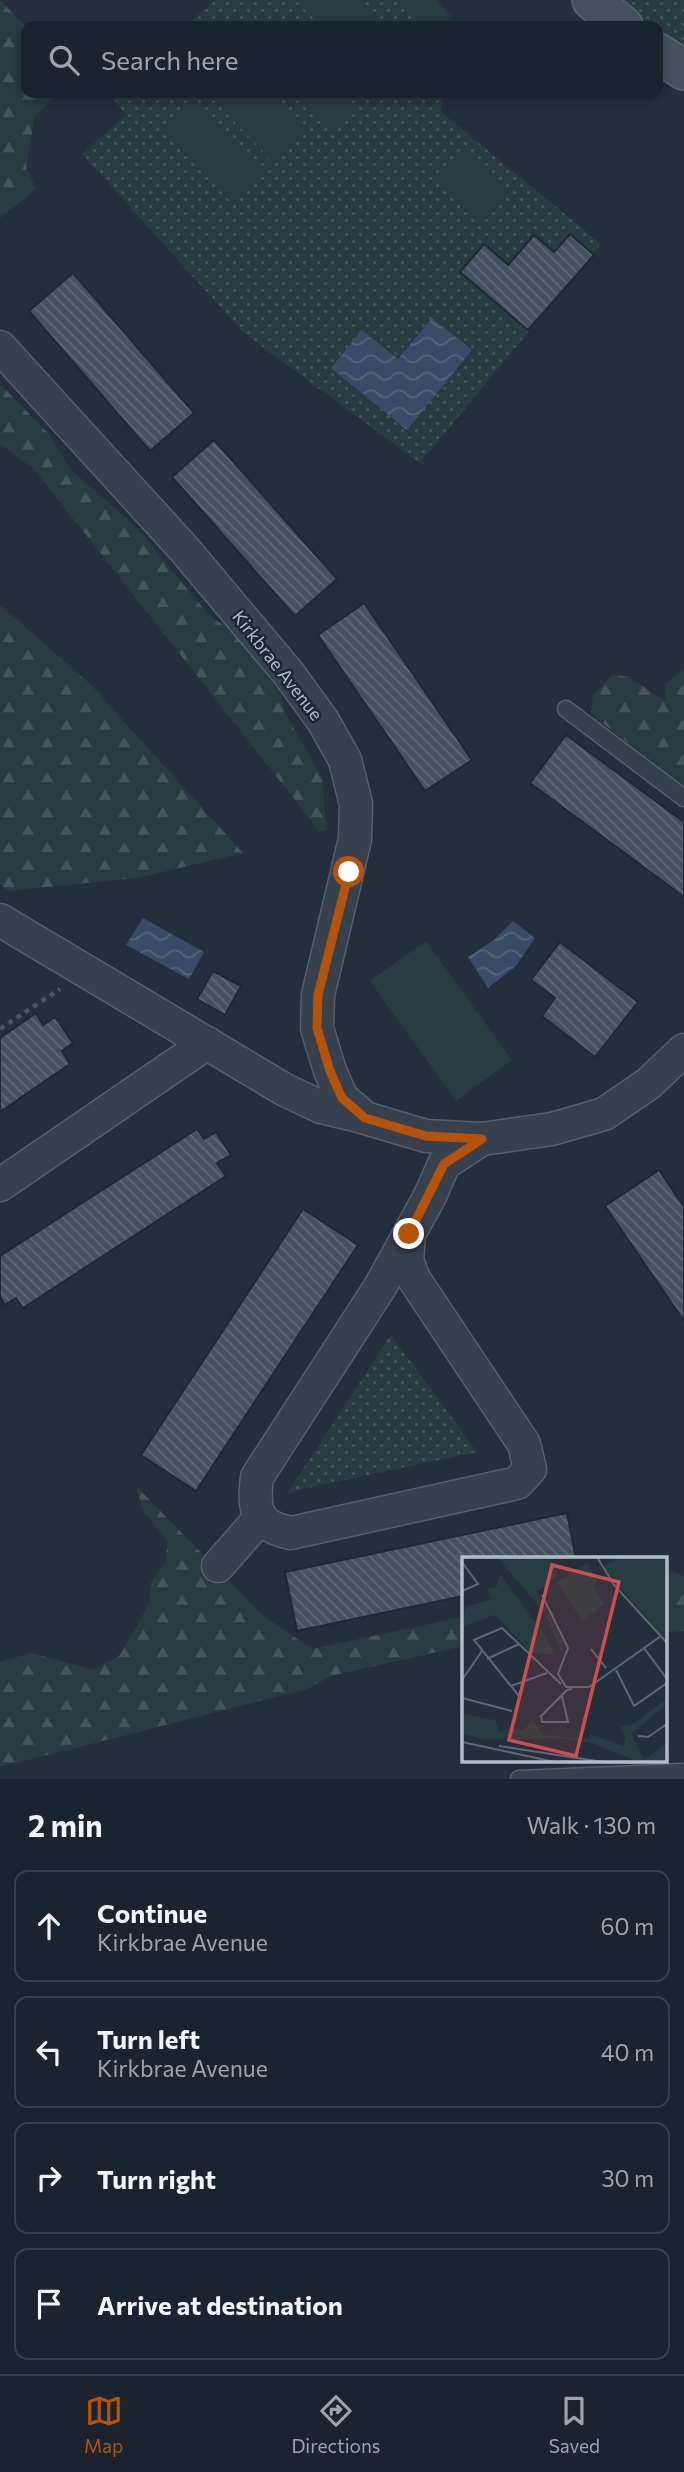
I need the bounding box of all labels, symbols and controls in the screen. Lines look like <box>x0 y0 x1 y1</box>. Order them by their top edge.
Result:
search box <box>21 21 663 98</box>
icon: search <box>45 41 83 79</box>
text: Search here <box>101 44 239 75</box>
street label: Kirkbrae Avenue <box>228 606 328 724</box>
route start <box>333 856 364 887</box>
route end <box>393 1218 424 1249</box>
inset map <box>462 1557 666 1762</box>
text: 2 min <box>28 1806 103 1843</box>
text: Walk · 130 m <box>527 1811 656 1839</box>
text: Continue <box>97 1897 207 1928</box>
icon: ahead <box>30 1907 68 1945</box>
text: 60 m <box>601 1912 654 1940</box>
text: Kirkbrae Avenue <box>97 1928 268 1956</box>
text: Turn left <box>97 2023 200 2054</box>
icon: left <box>30 2033 68 2071</box>
text: 40 m <box>601 2038 654 2066</box>
text: Kirkbrae Avenue <box>97 2054 268 2082</box>
icon: right <box>30 2159 68 2197</box>
text: Turn right <box>97 2163 216 2194</box>
text: 30 m <box>601 2164 654 2192</box>
icon: arrive <box>30 2285 68 2323</box>
text: Arrive at destination <box>97 2289 343 2320</box>
tab: Map <box>84 2392 123 2457</box>
tab: Directions <box>291 2392 381 2457</box>
tab: Saved <box>549 2392 600 2457</box>

